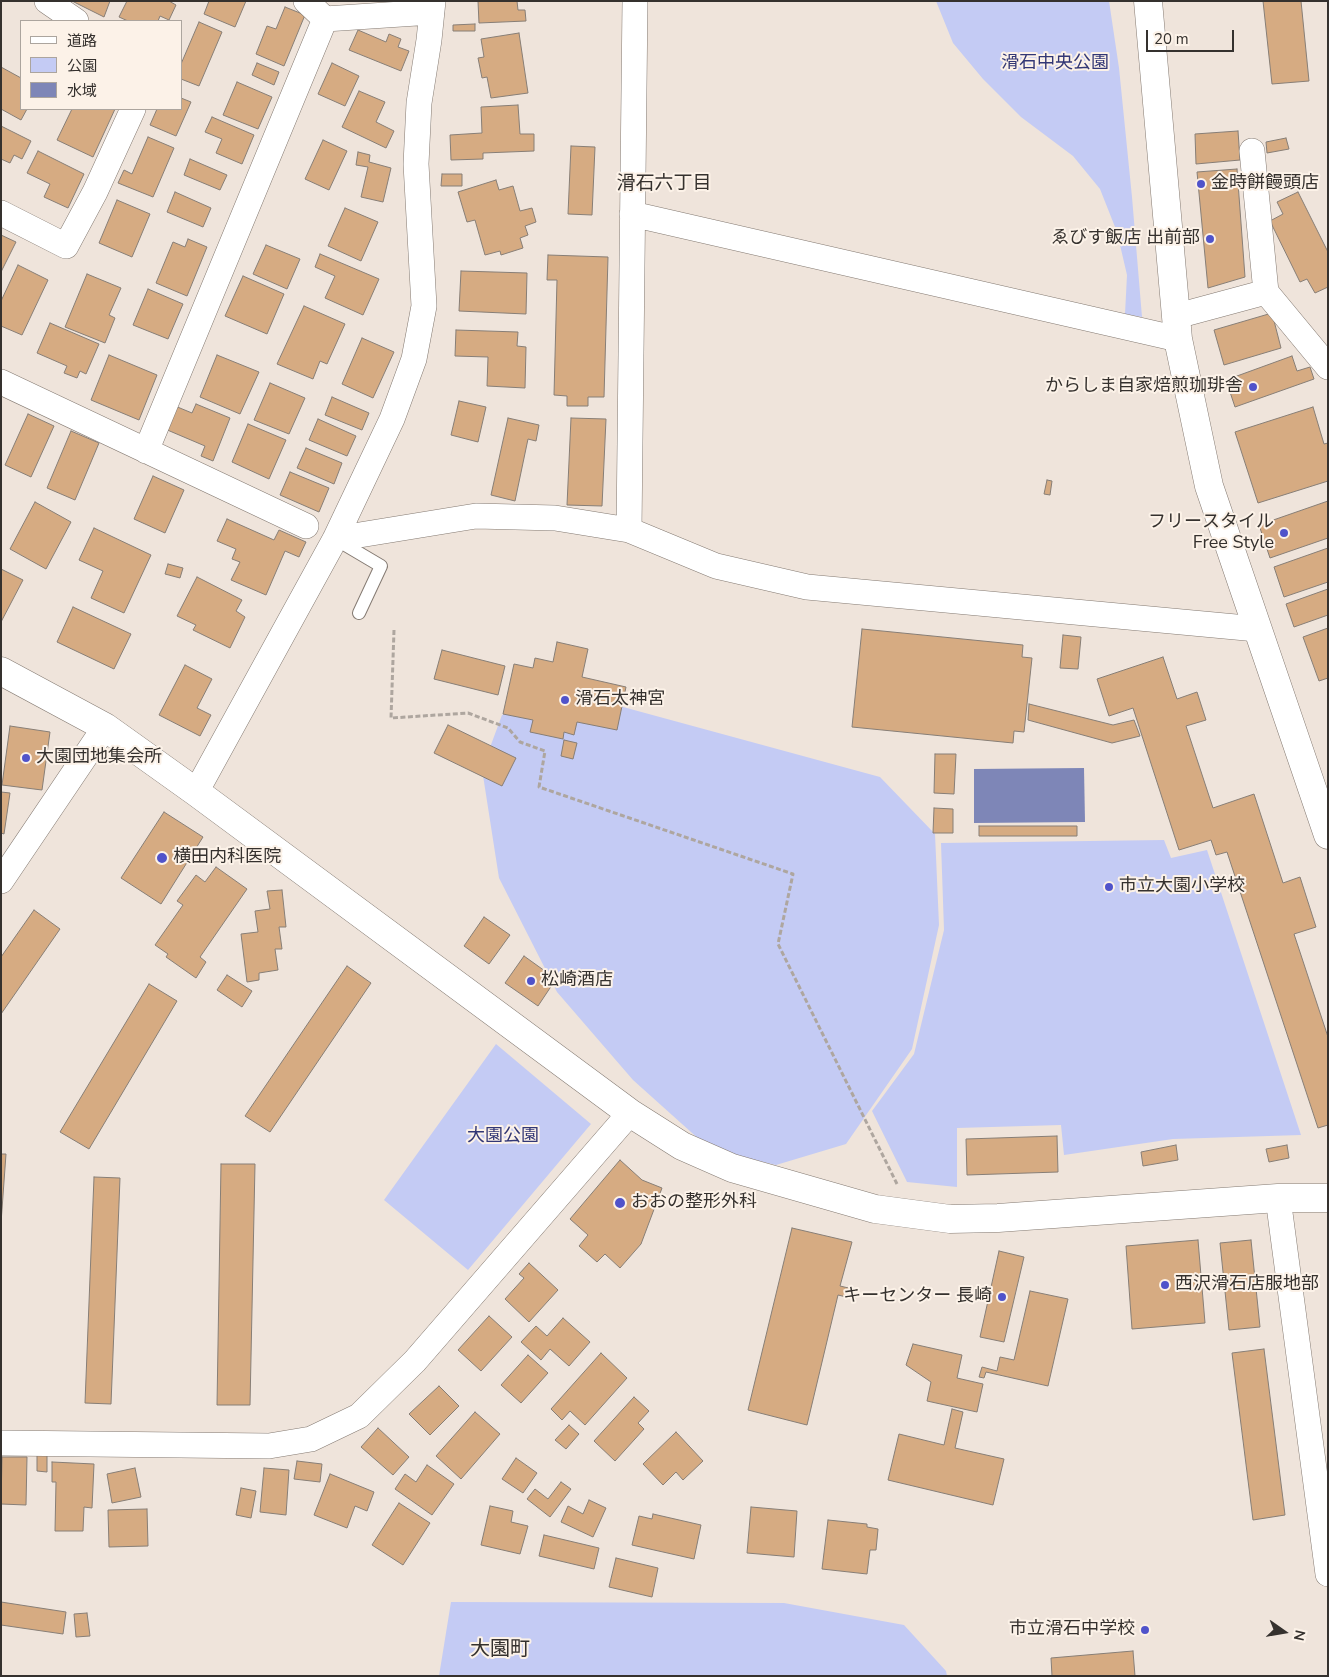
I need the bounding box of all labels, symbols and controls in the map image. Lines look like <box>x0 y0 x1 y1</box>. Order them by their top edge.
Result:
legend <box>20 20 182 110</box>
scale bar <box>1149 20 1236 52</box>
text: 20 m <box>1154 29 1189 49</box>
text: 道路 <box>67 31 97 51</box>
park label: 滑石中央公園 <box>1001 53 1109 75</box>
text: 公園 <box>67 56 97 76</box>
text: 水域 <box>67 81 97 101</box>
district label: 滑石六丁目 <box>617 173 711 195</box>
place label: 金時餅饅頭店 <box>1211 173 1319 195</box>
marker: 金時餅饅頭店 <box>1195 178 1207 190</box>
place label: ゑびす飯店 出前部 <box>1051 228 1200 250</box>
marker: ゑびす飯店 出前部 <box>1204 233 1216 245</box>
place label: からしま自家焙煎珈琲舎 <box>1045 376 1243 398</box>
marker: からしま自家焙煎珈琲舎 <box>1247 381 1259 393</box>
place label: フリースタイル Free Style <box>1148 512 1274 554</box>
marker: フリースタイル Free Style <box>1278 527 1290 539</box>
place label: 滑石太神宮 <box>575 689 665 711</box>
marker: 滑石太神宮 <box>559 694 571 706</box>
place label: 大園団地集会所 <box>36 747 162 769</box>
marker: 大園団地集会所 <box>20 752 32 764</box>
place label: 横田内科医院 <box>173 847 281 869</box>
marker: 横田内科医院 <box>155 851 169 865</box>
place label: 市立大園小学校 <box>1119 876 1245 898</box>
marker: 市立大園小学校 <box>1103 881 1115 893</box>
place label: 松崎酒店 <box>541 970 613 992</box>
marker: 松崎酒店 <box>525 975 537 987</box>
park label: 大園公園 <box>467 1126 539 1148</box>
place label: おおの整形外科 <box>631 1192 757 1214</box>
marker: おおの整形外科 <box>613 1196 627 1210</box>
place label: 西沢滑石店服地部 <box>1175 1274 1319 1296</box>
marker: 西沢滑石店服地部 <box>1159 1279 1171 1291</box>
place label: キーセンター 長崎 <box>843 1286 992 1308</box>
marker: キーセンター 長崎 <box>996 1291 1008 1303</box>
north arrow <box>1259 1607 1309 1657</box>
place label: 市立滑石中学校 <box>1009 1619 1135 1641</box>
marker: 市立滑石中学校 <box>1139 1624 1151 1636</box>
text: N <box>1289 1628 1310 1643</box>
district label: 大園町 <box>470 1638 530 1662</box>

